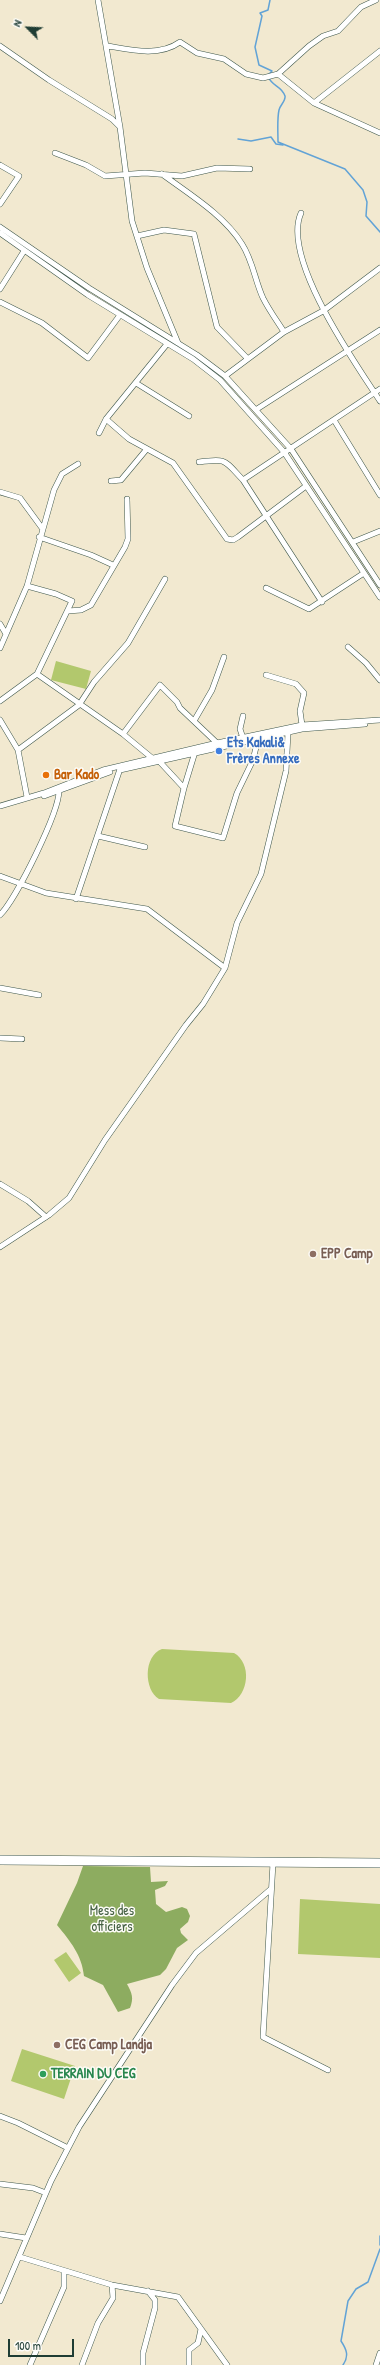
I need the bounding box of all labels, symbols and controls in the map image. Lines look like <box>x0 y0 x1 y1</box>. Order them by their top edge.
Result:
north arrow <box>8 8 48 48</box>
text: N <box>9 18 25 29</box>
place label: Ets Kakali& Frères Annexe <box>227 735 300 768</box>
marker: Ets Kakali& Frères Annexe <box>214 746 224 756</box>
place label: Bar Kado <box>54 767 99 783</box>
marker: Bar Kado <box>41 770 51 780</box>
place label: EPP Camp <box>321 1246 373 1262</box>
marker: EPP Camp <box>308 1249 318 1259</box>
park label: Mess des officiers <box>90 1903 134 1936</box>
place label: CEG Camp Landja <box>65 2037 152 2053</box>
marker: CEG Camp Landja <box>52 2040 62 2050</box>
place label: TERRAIN DU CEG <box>51 2066 135 2082</box>
marker: TERRAIN DU CEG <box>38 2069 48 2079</box>
scale bar <box>10 2331 76 2357</box>
text: 100 m <box>15 2337 41 2354</box>

